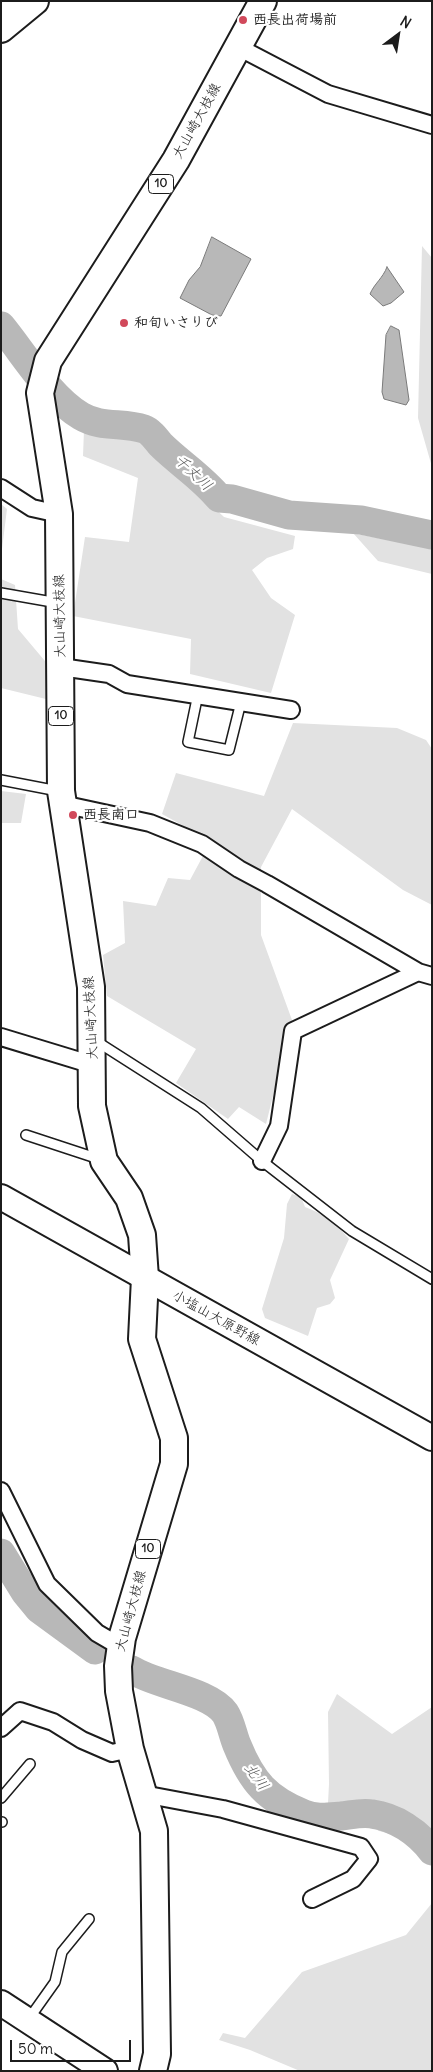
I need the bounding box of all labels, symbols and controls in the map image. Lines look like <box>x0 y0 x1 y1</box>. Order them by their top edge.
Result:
north arrow <box>373 10 423 60</box>
place label: 西長出荷場前 <box>253 12 337 28</box>
text: N <box>397 12 415 32</box>
marker: 西長出荷場前 <box>237 14 249 26</box>
street label: 大山崎大枝線 <box>169 80 225 162</box>
road number: 10 <box>148 174 174 193</box>
place label: 和旬いさりび <box>134 315 218 331</box>
marker: 和旬いさりび <box>118 317 130 329</box>
water label: 千丈川 <box>170 451 216 495</box>
street label: 大山崎大枝線 <box>51 574 69 658</box>
road number: 10 <box>48 706 74 726</box>
place label: 西長南口 <box>83 807 139 823</box>
marker: 西長南口 <box>67 809 79 821</box>
street label: 大山崎大枝線 <box>80 976 102 1060</box>
street label: 小塩山大原野線 <box>169 1287 263 1349</box>
road number: 10 <box>136 1540 160 1558</box>
street label: 大山崎大枝線 <box>112 1568 150 1654</box>
water label: 北川 <box>240 1760 272 1794</box>
scale bar <box>12 2030 134 2062</box>
text: 50 m <box>18 2039 53 2058</box>

